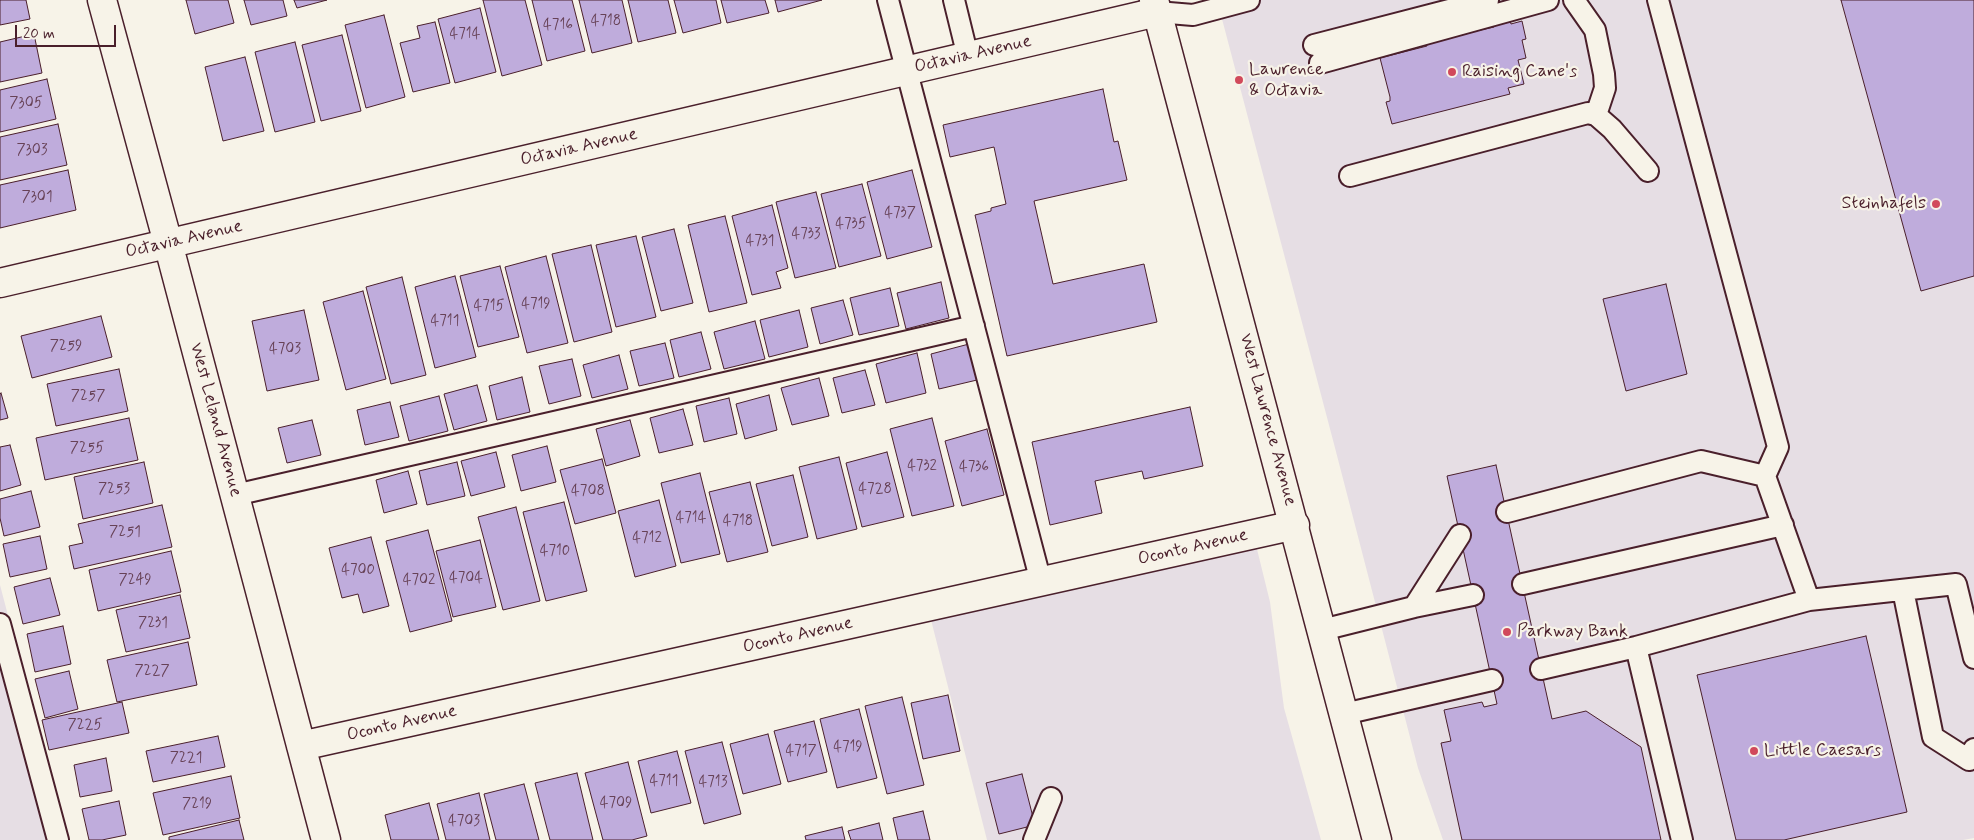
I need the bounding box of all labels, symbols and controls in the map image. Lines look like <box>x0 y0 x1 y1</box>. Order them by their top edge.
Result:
house number: 4718 <box>591 13 621 31</box>
scale bar <box>18 15 119 47</box>
house number: 4716 <box>543 17 573 35</box>
text: 20 m <box>23 24 55 44</box>
house number: 4714 <box>450 26 480 44</box>
street label: Octavia Avenue <box>912 31 1034 79</box>
place label: Lawrence & Octavia <box>1249 59 1323 102</box>
place label: Raising Cane's <box>1462 61 1577 83</box>
marker: Raising Cane's <box>1446 66 1458 78</box>
marker: Lawrence & Octavia <box>1233 74 1245 86</box>
house number: 7305 <box>9 95 43 113</box>
street label: Octavia Avenue <box>518 124 640 172</box>
house number: 7303 <box>16 142 48 160</box>
house number: 7301 <box>21 189 53 207</box>
place label: Steinhafels <box>1842 193 1926 215</box>
marker: Steinhafels <box>1930 198 1942 210</box>
house number: 4737 <box>884 205 916 223</box>
street label: Octavia Avenue <box>123 216 245 264</box>
house number: 4735 <box>835 216 867 234</box>
house number: 4733 <box>791 226 821 244</box>
house number: 4731 <box>745 233 775 251</box>
house number: 4719 <box>521 296 551 314</box>
house number: 4715 <box>473 298 505 316</box>
house number: 4711 <box>431 313 459 331</box>
street label: West Lawrence Avenue <box>1234 332 1300 508</box>
house number: 7259 <box>50 338 82 356</box>
street label: West Leland Avenue <box>184 341 246 499</box>
house number: 4703 <box>269 341 301 359</box>
house number: 7257 <box>71 388 105 406</box>
house number: 7255 <box>70 440 104 458</box>
house number: 4732 <box>907 458 937 476</box>
house number: 4736 <box>959 459 989 477</box>
house number: 7253 <box>98 481 130 499</box>
house number: 4728 <box>858 481 892 499</box>
house number: 4708 <box>571 483 605 501</box>
house number: 4714 <box>676 510 706 528</box>
house number: 4718 <box>723 513 753 531</box>
house number: 7251 <box>109 524 141 542</box>
street label: Oconto Avenue <box>1136 525 1250 571</box>
house number: 4712 <box>632 530 662 548</box>
house number: 4710 <box>540 543 570 561</box>
house number: 4700 <box>341 562 375 580</box>
house number: 4704 <box>449 570 483 588</box>
house number: 7249 <box>118 572 152 590</box>
house number: 4702 <box>403 572 435 590</box>
street label: Oconto Avenue <box>741 613 855 659</box>
house number: 7231 <box>138 615 168 633</box>
place label: Parkway Bank <box>1517 621 1628 643</box>
marker: Parkway Bank <box>1501 626 1513 638</box>
house number: 7227 <box>134 663 170 681</box>
street label: Oconto Avenue <box>345 701 459 747</box>
house number: 7225 <box>68 717 102 735</box>
house number: 4719 <box>833 739 863 757</box>
place label: Little Caesars <box>1764 740 1881 762</box>
house number: 4717 <box>785 743 817 761</box>
marker: Little Caesars <box>1748 745 1760 757</box>
house number: 7221 <box>170 750 202 768</box>
house number: 4711 <box>650 773 678 791</box>
house number: 4713 <box>699 774 727 792</box>
house number: 4709 <box>600 795 632 813</box>
house number: 7219 <box>182 796 212 814</box>
house number: 4703 <box>448 813 480 831</box>

